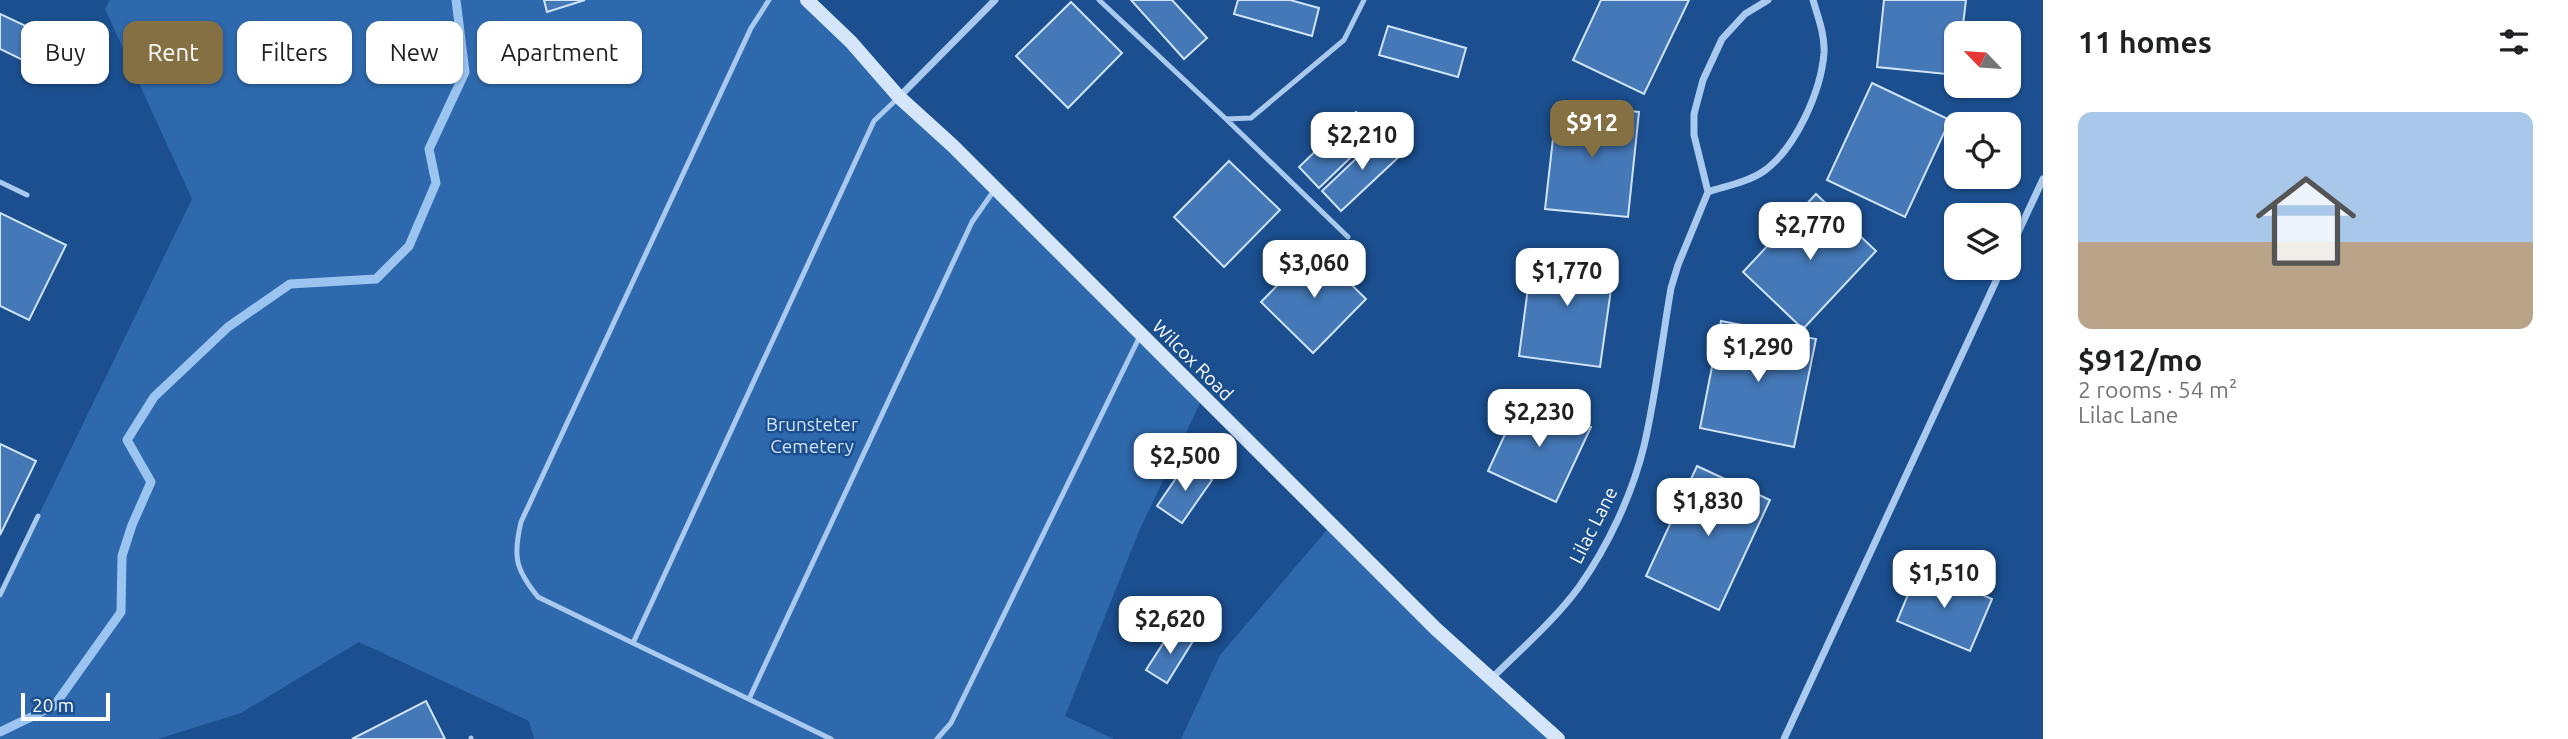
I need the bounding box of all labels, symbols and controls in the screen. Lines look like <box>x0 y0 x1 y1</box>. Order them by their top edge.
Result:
chip: Buy <box>21 21 109 84</box>
chip: Rent <box>123 21 223 84</box>
chip: Filters <box>237 21 352 84</box>
chip: New <box>366 21 463 84</box>
chip: Apartment <box>477 21 642 84</box>
north arrow <box>1944 21 2021 98</box>
map controls <box>1944 21 2021 280</box>
icon: filters <box>2495 23 2533 61</box>
text: 11 homes <box>2078 25 2212 59</box>
pin: $912 <box>1551 100 1633 160</box>
text: $912 <box>1566 110 1618 135</box>
button: locate <box>1944 112 2021 189</box>
pin: $2,210 <box>1305 113 1419 172</box>
text: $2,210 <box>1327 122 1397 147</box>
icon: home <box>2243 158 2369 284</box>
pin: $2,770 <box>1753 202 1867 262</box>
button: layers <box>1944 203 2021 280</box>
text: $2,770 <box>1775 212 1845 237</box>
pin: $3,060 <box>1257 240 1371 300</box>
pin: $1,770 <box>1510 248 1624 308</box>
text: $3,060 <box>1279 250 1349 275</box>
text: $1,770 <box>1532 258 1602 283</box>
street label: Wilcox Road <box>1148 315 1238 405</box>
pin: $1,290 <box>1701 324 1815 384</box>
text: $1,290 <box>1723 334 1793 359</box>
text: $912/mo <box>2078 343 2202 377</box>
text: 2 rooms · 54 m² <box>2078 377 2237 402</box>
pin: $2,230 <box>1482 390 1596 449</box>
text: $2,230 <box>1504 399 1574 424</box>
text: Lilac Lane <box>2078 402 2179 427</box>
park label: Brunsteter Cemetery <box>766 413 858 457</box>
pin: $2,500 <box>1128 434 1242 493</box>
text: $2,500 <box>1150 443 1220 468</box>
pin: $1,830 <box>1651 478 1765 538</box>
street label: Lilac Lane <box>1564 483 1622 567</box>
text: $1,830 <box>1673 488 1743 513</box>
pin: $1,510 <box>1887 550 2001 610</box>
text: $1,510 <box>1909 560 1979 585</box>
pin: $2,620 <box>1113 596 1227 656</box>
text: $2,620 <box>1135 606 1205 631</box>
scale bar <box>21 690 110 722</box>
text: 20 m <box>32 694 74 716</box>

